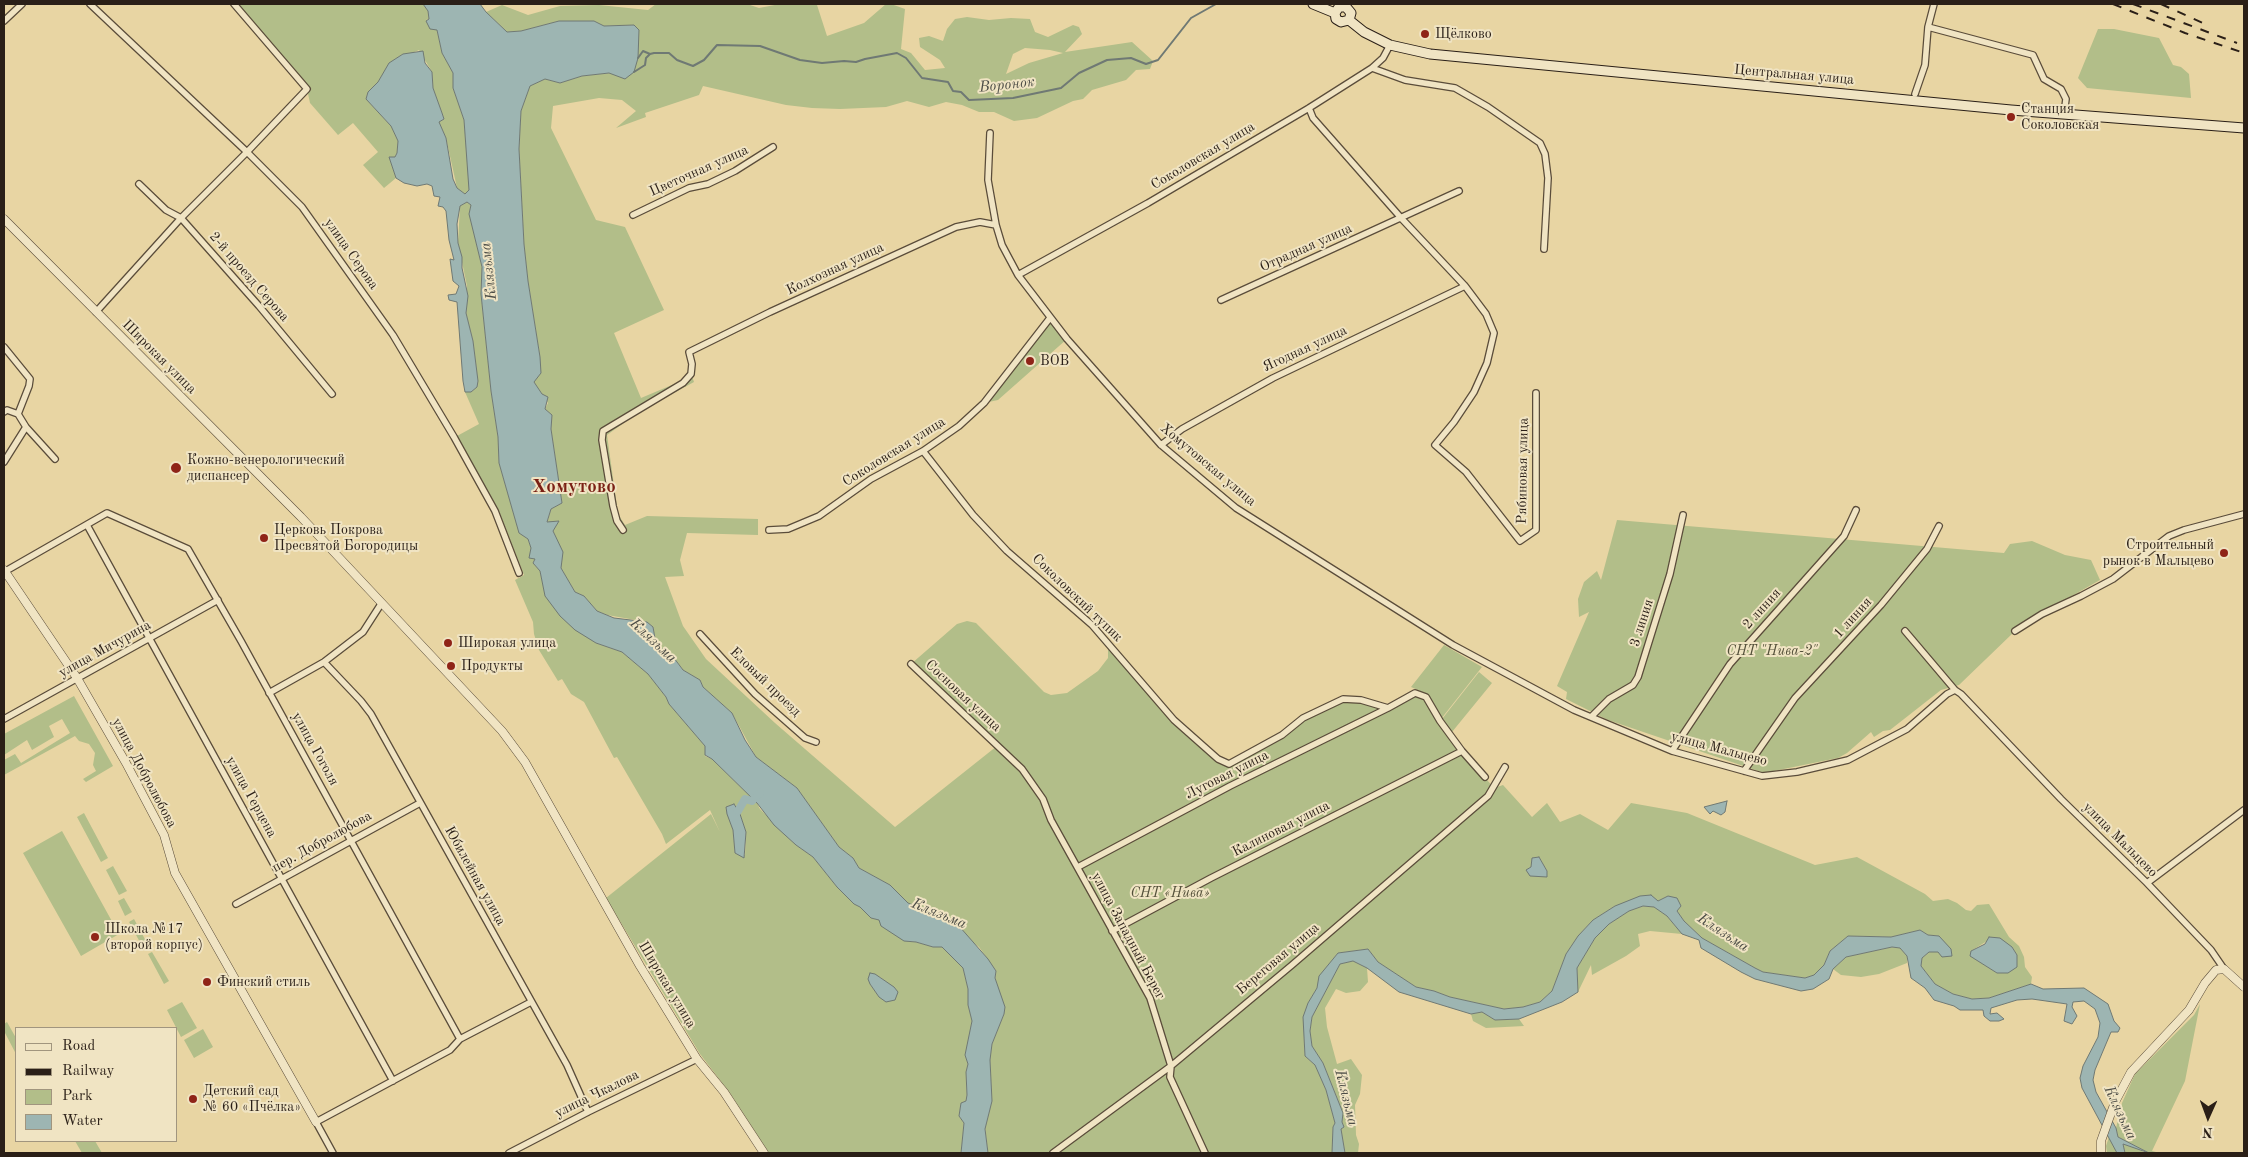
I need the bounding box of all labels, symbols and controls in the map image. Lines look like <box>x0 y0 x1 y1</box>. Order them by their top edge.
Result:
place label: Щёлково <box>1435 26 1492 42</box>
marker: Щёлково <box>1419 28 1431 40</box>
street label: Центральная улица <box>1733 61 1855 89</box>
water label: Воронок <box>978 73 1036 97</box>
place label: Станция Соколовская <box>2021 101 2099 134</box>
marker: Станция Соколовская <box>2005 111 2017 123</box>
street label: Соколовская улица <box>1148 118 1258 194</box>
street label: Цветочная улица <box>647 142 751 200</box>
street label: улица Серова <box>320 215 382 293</box>
street label: Отрадная улица <box>1257 220 1355 276</box>
street label: 2-й проезд Серова <box>205 229 293 325</box>
street label: Колхозная улица <box>784 239 886 299</box>
water label: Клязьма <box>477 241 501 301</box>
street label: Широкая улица <box>118 316 200 398</box>
street label: Ягодная улица <box>1260 322 1350 376</box>
place label: ВОВ <box>1040 353 1069 369</box>
marker: ВОВ <box>1024 355 1036 367</box>
street label: Соколовская улица <box>839 414 949 490</box>
street label: Рябиновая улица <box>1514 418 1532 524</box>
street label: Хомутовская улица <box>1157 420 1259 510</box>
place label: Кожно-венерологический диспансер <box>187 452 345 484</box>
marker: Кожно-венерологический диспансер <box>169 461 183 475</box>
district label: Хомутово <box>532 476 616 498</box>
place label: Церковь Покрова Пресвятой Богородицы <box>274 522 418 554</box>
marker: Церковь Покрова Пресвятой Богородицы <box>258 532 270 544</box>
place label: Строительный рынок в Мальцево <box>2103 537 2214 570</box>
marker: Строительный рынок в Мальцево <box>2218 547 2230 559</box>
street label: Соколовский тупик <box>1028 550 1126 646</box>
street label: 2 линия <box>1739 585 1785 633</box>
street label: 1 линия <box>1830 594 1876 642</box>
street label: 3 линия <box>1626 597 1658 649</box>
water label: Клязьма <box>626 615 680 667</box>
street label: улица Мичурина <box>56 617 154 681</box>
place label: Широкая улица <box>458 635 556 651</box>
marker: Широкая улица <box>442 637 454 649</box>
park label: СНТ "Нива-2" <box>1726 643 1818 659</box>
street label: Еловый проезд <box>726 644 804 720</box>
street label: Сосновая улица <box>922 657 1004 735</box>
place label: Продукты <box>461 658 523 674</box>
marker: Продукты <box>445 660 457 672</box>
street label: улица Гоголя <box>288 709 342 789</box>
street label: улица Добролюбова <box>108 715 180 831</box>
street label: улица Мальцево <box>1669 728 1769 770</box>
street label: Луговая улица <box>1183 747 1271 803</box>
street label: улица Герцена <box>222 753 280 841</box>
street label: Калиновая улица <box>1230 797 1332 861</box>
street label: улица Мальцево <box>2079 799 2161 881</box>
street label: пер. Добролюбова <box>269 808 375 876</box>
street label: Юбилейная улица <box>441 823 509 929</box>
street label: улица Западный Берег <box>1087 870 1169 1002</box>
park label: СНТ «Нива» <box>1130 885 1210 901</box>
water label: Клязьма <box>909 895 969 933</box>
water label: Клязьма <box>1694 910 1752 956</box>
street label: Береговая улица <box>1233 919 1323 999</box>
place label: Школа №17 (второй корпус) <box>105 921 203 954</box>
marker: Школа №17 (второй корпус) <box>89 931 101 943</box>
street label: Широкая улица <box>635 939 699 1031</box>
place label: Финский стиль <box>217 974 310 990</box>
marker: Финский стиль <box>201 976 213 988</box>
legend <box>15 1027 178 1142</box>
text: Road <box>62 1039 95 1054</box>
text: Railway <box>62 1064 115 1079</box>
street label: улица Чкалова <box>552 1066 642 1122</box>
water label: Клязьма <box>1330 1068 1362 1128</box>
place label: Детский сад № 60 «Пчёлка» <box>203 1083 301 1116</box>
water label: Клязьма <box>2100 1083 2140 1143</box>
text: Park <box>62 1089 93 1104</box>
north arrow <box>2183 1092 2233 1142</box>
marker: Детский сад № 60 «Пчёлка» <box>187 1093 199 1105</box>
text: Water <box>62 1114 103 1129</box>
text: N <box>2202 1125 2213 1139</box>

